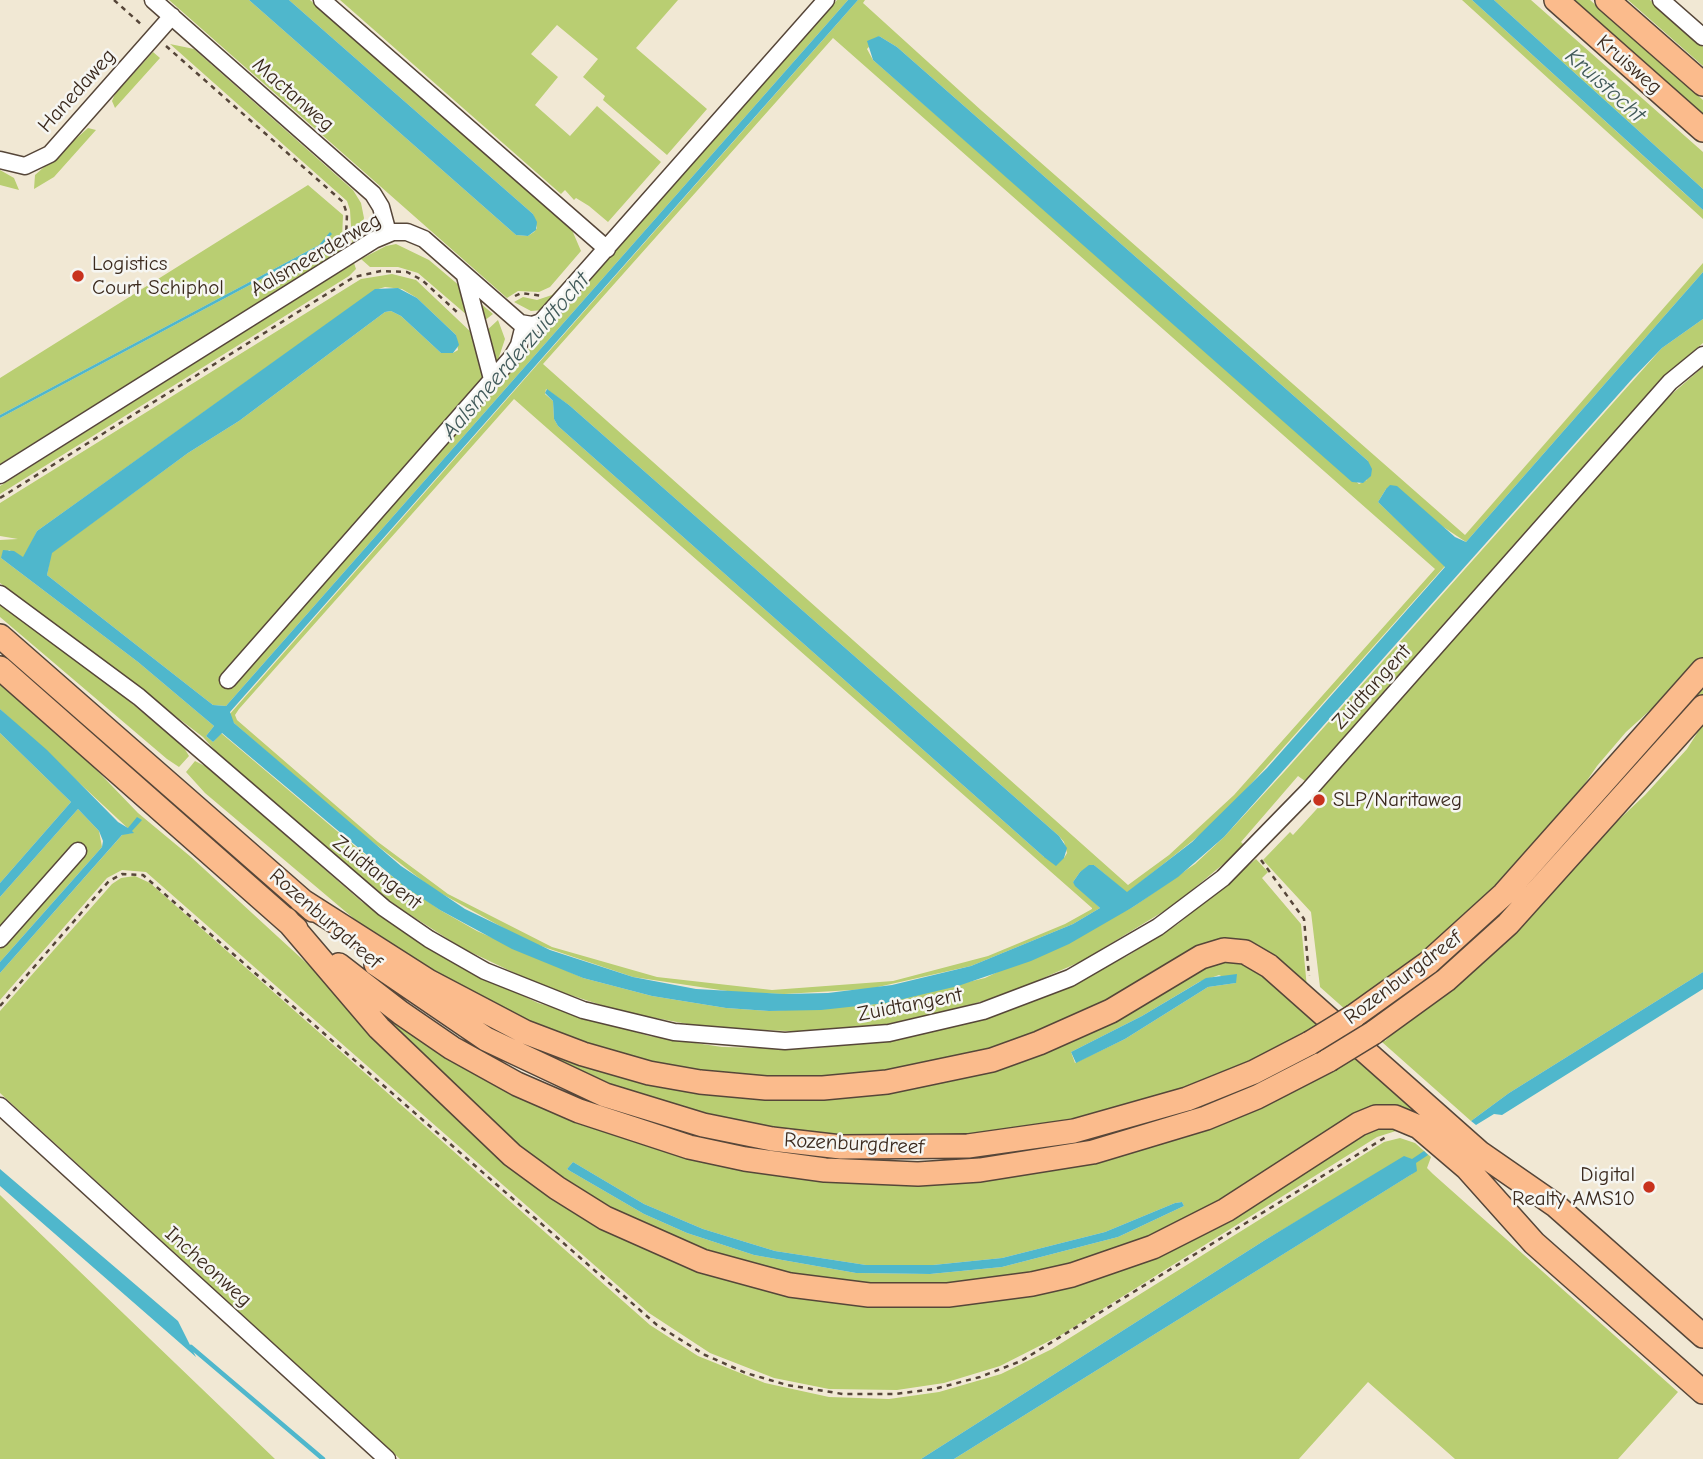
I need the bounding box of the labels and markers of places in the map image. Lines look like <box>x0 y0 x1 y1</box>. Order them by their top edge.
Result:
place label: Logistics Court Schiphol <box>92 251 224 301</box>
marker: Logistics Court Schiphol <box>70 268 86 284</box>
place label: SLP/Naritaweg <box>1333 787 1462 813</box>
marker: SLP/Naritaweg <box>1311 792 1327 808</box>
place label: Digital Realty AMS10 <box>1512 1162 1635 1212</box>
marker: Digital Realty AMS10 <box>1641 1179 1657 1195</box>

